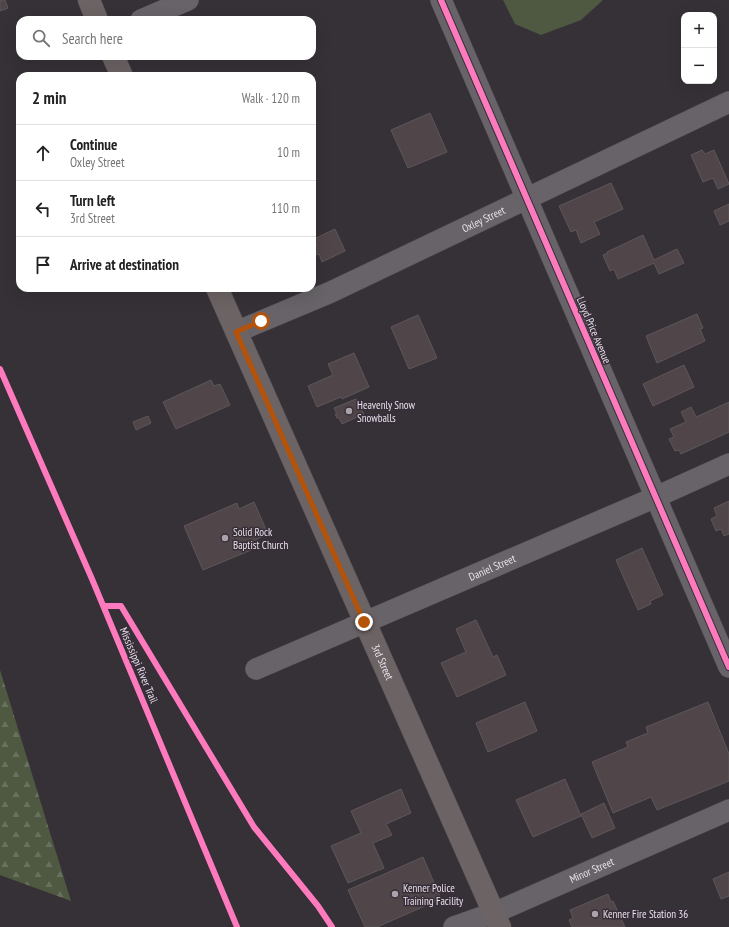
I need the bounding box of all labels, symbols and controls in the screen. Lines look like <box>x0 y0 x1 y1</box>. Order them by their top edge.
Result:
map controls <box>681 12 717 84</box>
button: + <box>681 12 717 48</box>
search box <box>16 16 316 60</box>
icon: search <box>30 27 52 49</box>
text: Search here <box>62 29 123 48</box>
button: − <box>681 48 717 84</box>
text: 2 min <box>32 87 66 109</box>
text: Walk · 120 m <box>242 90 300 107</box>
text: Continue <box>70 135 117 154</box>
icon: ahead <box>32 142 54 164</box>
text: 10 m <box>277 144 300 161</box>
text: Oxley Street <box>70 154 125 171</box>
text: Turn left <box>70 191 115 210</box>
icon: left <box>32 198 54 220</box>
text: 110 m <box>271 200 300 217</box>
street label: Oxley Street <box>460 203 507 236</box>
text: 3rd Street <box>70 210 115 227</box>
icon: arrive <box>32 254 54 276</box>
text: Arrive at destination <box>70 255 179 274</box>
street label: Lloyd Price Avenue <box>574 294 615 366</box>
route start <box>252 312 270 330</box>
place label: Heavenly Snow Snowballs <box>357 398 415 425</box>
marker: Heavenly Snow Snowballs <box>344 406 354 416</box>
place label: Solid Rock Baptist Church <box>233 525 288 552</box>
marker: Solid Rock Baptist Church <box>220 533 230 543</box>
street label: Daniel Street <box>467 551 518 584</box>
route end <box>355 613 373 631</box>
street label: Mississippi River Trail <box>117 625 161 706</box>
street label: 3rd Street <box>369 642 397 682</box>
street label: Minor Street <box>567 854 616 886</box>
place label: Kenner Police Training Facility <box>403 881 464 908</box>
marker: Kenner Police Training Facility <box>390 889 400 899</box>
place label: Kenner Fire Station 36 <box>603 907 688 921</box>
marker: Kenner Fire Station 36 <box>590 909 600 919</box>

